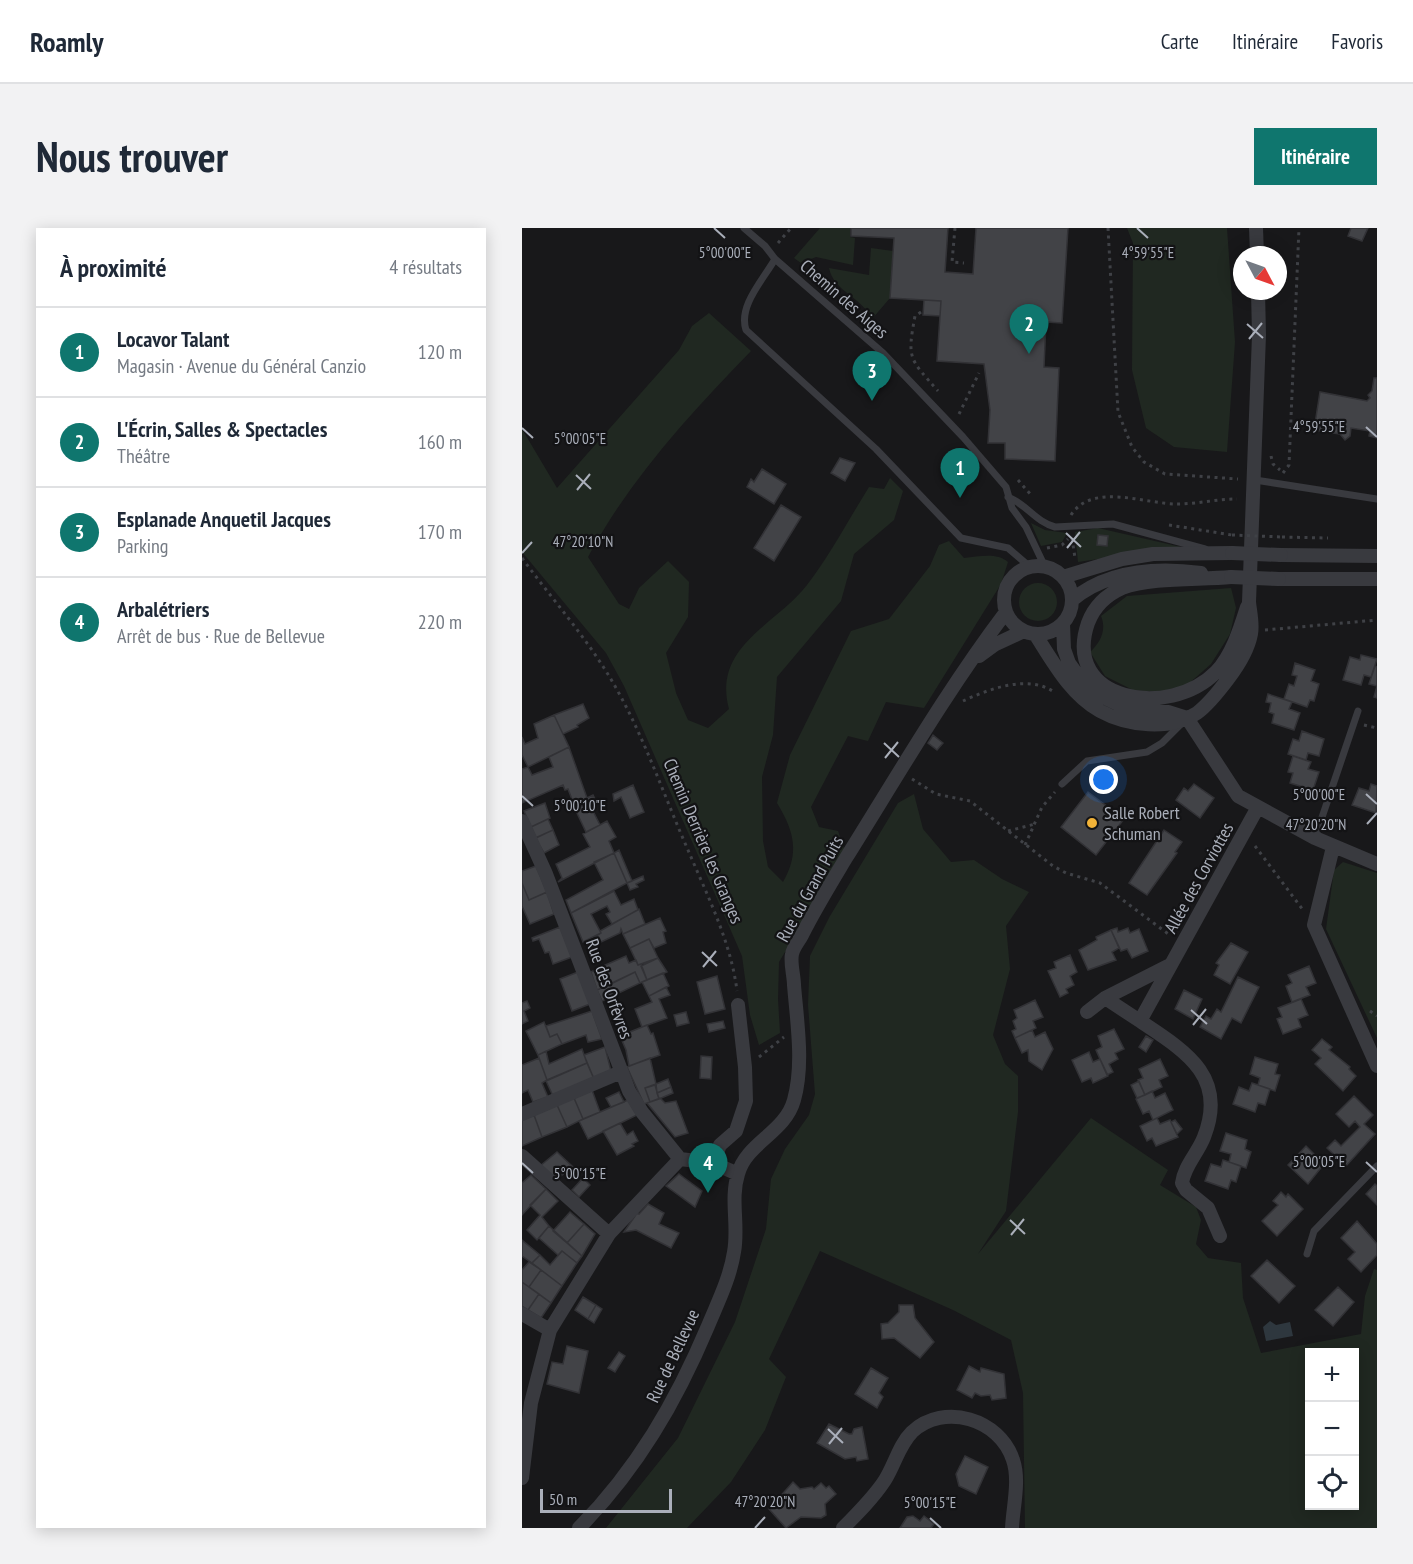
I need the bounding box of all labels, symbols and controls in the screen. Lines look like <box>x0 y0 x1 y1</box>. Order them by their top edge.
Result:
text: Roamly <box>30 23 104 60</box>
text: Carte <box>1161 28 1199 55</box>
text: Itinéraire <box>1232 28 1298 55</box>
text: Favoris <box>1331 28 1383 55</box>
button: Itinéraire <box>1254 128 1377 185</box>
text: Nous trouver <box>36 129 228 184</box>
text: 5°00'00"E <box>699 243 751 262</box>
text: 4°59'55"E <box>1122 243 1174 262</box>
north arrow <box>1233 246 1287 300</box>
text: À proximité <box>60 251 167 284</box>
text: 4 résultats <box>389 254 462 280</box>
street label: Chemin des Aiges <box>796 254 893 343</box>
pin: 2 <box>1010 304 1048 354</box>
text: Locavor Talant <box>117 325 229 353</box>
text: 1 <box>75 339 84 365</box>
text: 120 m <box>418 339 462 365</box>
pin: 3 <box>852 352 892 401</box>
text: Magasin · Avenue du Général Canzio <box>117 353 366 379</box>
text: L'Écrin, Salles & Spectacles <box>117 415 327 443</box>
text: 4°59'55"E <box>1293 417 1345 436</box>
text: 2 <box>75 429 84 455</box>
text: 160 m <box>418 429 462 455</box>
text: 5°00'05"E <box>554 429 606 448</box>
text: Théâtre <box>117 443 170 469</box>
pin: 1 <box>940 448 980 498</box>
text: Esplanade Anquetil Jacques <box>117 505 331 533</box>
text: 3 <box>75 519 84 545</box>
text: 170 m <box>418 519 462 545</box>
text: 47°20'10"N <box>553 532 613 551</box>
text: Parking <box>117 533 168 559</box>
text: Arbalétriers <box>117 595 209 623</box>
text: 4 <box>75 609 84 635</box>
text: 220 m <box>418 609 462 635</box>
text: Arrêt de bus · Rue de Bellevue <box>117 623 325 649</box>
street label: Chemin Derrière les Granges <box>658 755 749 927</box>
your location <box>1089 765 1118 794</box>
text: 5°00'00"E <box>1293 785 1345 804</box>
text: 5°00'10"E <box>554 796 606 815</box>
place label: Salle Robert Schuman <box>1104 801 1180 845</box>
text: 47°20'20"N <box>1286 815 1346 834</box>
marker: Salle Robert Schuman <box>1085 816 1099 830</box>
street label: Allée des Corviottes <box>1159 818 1238 937</box>
street label: Rue du Grand Puits <box>771 832 848 946</box>
street label: Rue des Orfèvres <box>581 936 638 1042</box>
pin: 4 <box>688 1144 728 1193</box>
text: 5°00'05"E <box>1293 1152 1345 1171</box>
text: 5°00'15"E <box>554 1164 606 1183</box>
street label: Rue de Bellevue <box>641 1305 704 1406</box>
map controls <box>1305 1348 1359 1510</box>
button: + <box>1305 1348 1359 1402</box>
button: − <box>1305 1402 1359 1456</box>
button: locate <box>1305 1456 1359 1510</box>
scale bar <box>540 1486 672 1514</box>
text: 50 m <box>549 1489 577 1509</box>
text: 47°20'20"N <box>735 1492 795 1511</box>
text: 5°00'15"E <box>904 1493 956 1512</box>

